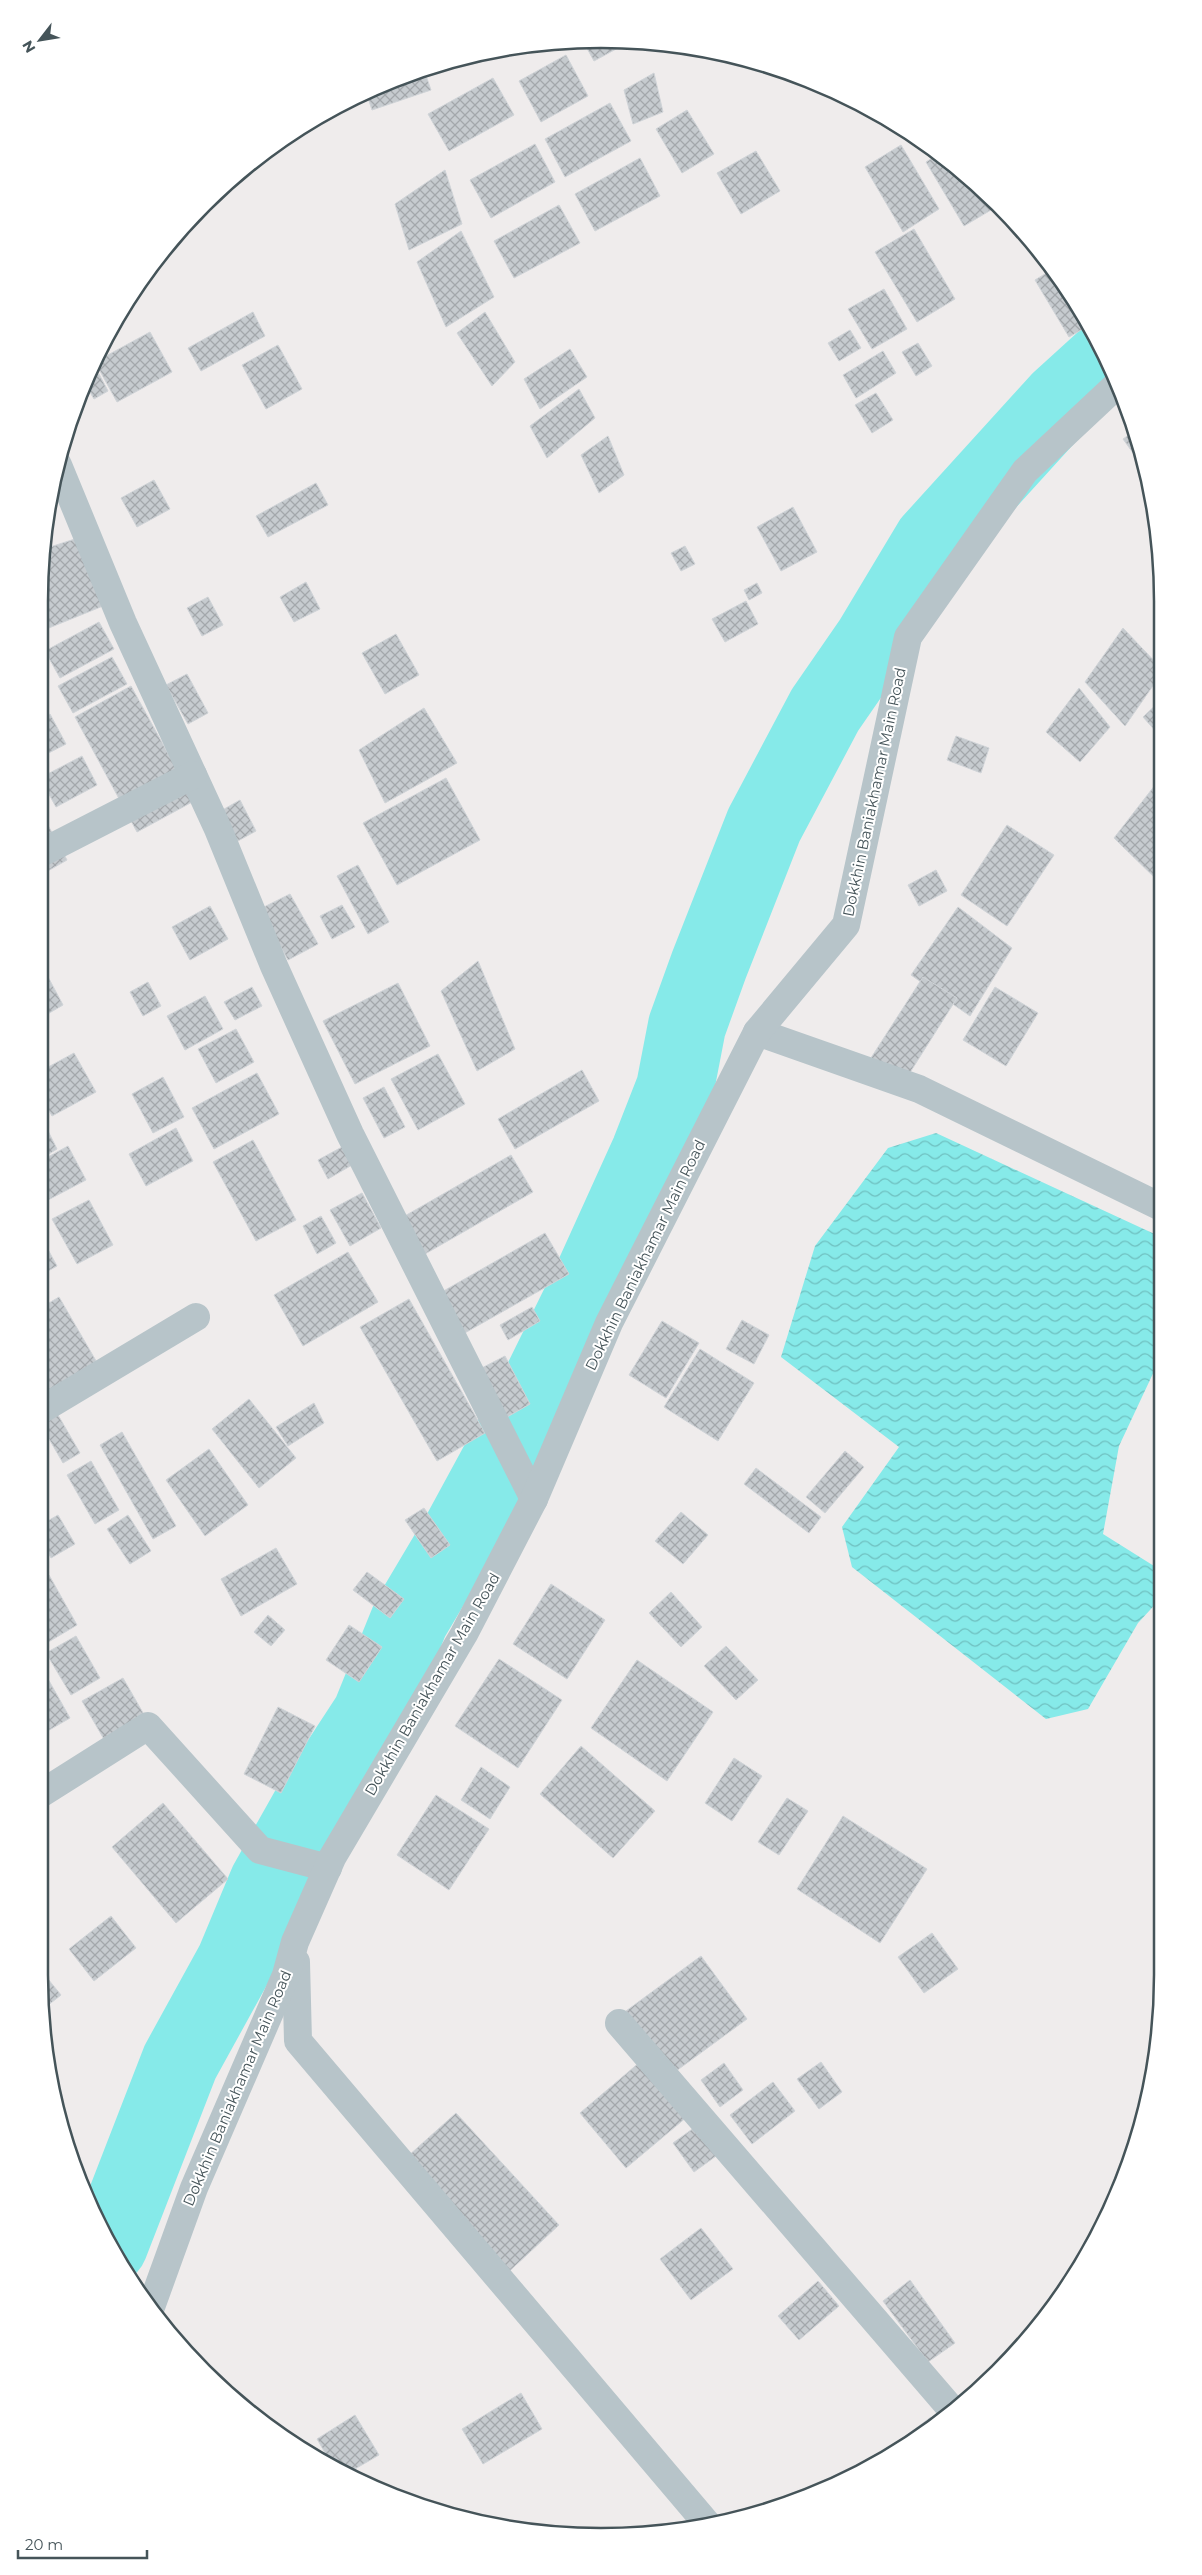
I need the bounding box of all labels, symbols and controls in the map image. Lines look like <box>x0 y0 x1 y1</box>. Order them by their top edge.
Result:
north arrow <box>15 15 65 65</box>
text: N <box>18 37 39 56</box>
street label: Dokkhin Baniakhamar Main Road <box>838 666 910 918</box>
street label: Dokkhin Baniakhamar Main Road <box>581 1137 709 1373</box>
street label: Dokkhin Baniakhamar Main Road <box>360 1569 504 1799</box>
street label: Dokkhin Baniakhamar Main Road <box>179 1967 295 2209</box>
scale bar <box>18 2528 146 2560</box>
text: 20 m <box>25 2535 63 2554</box>

